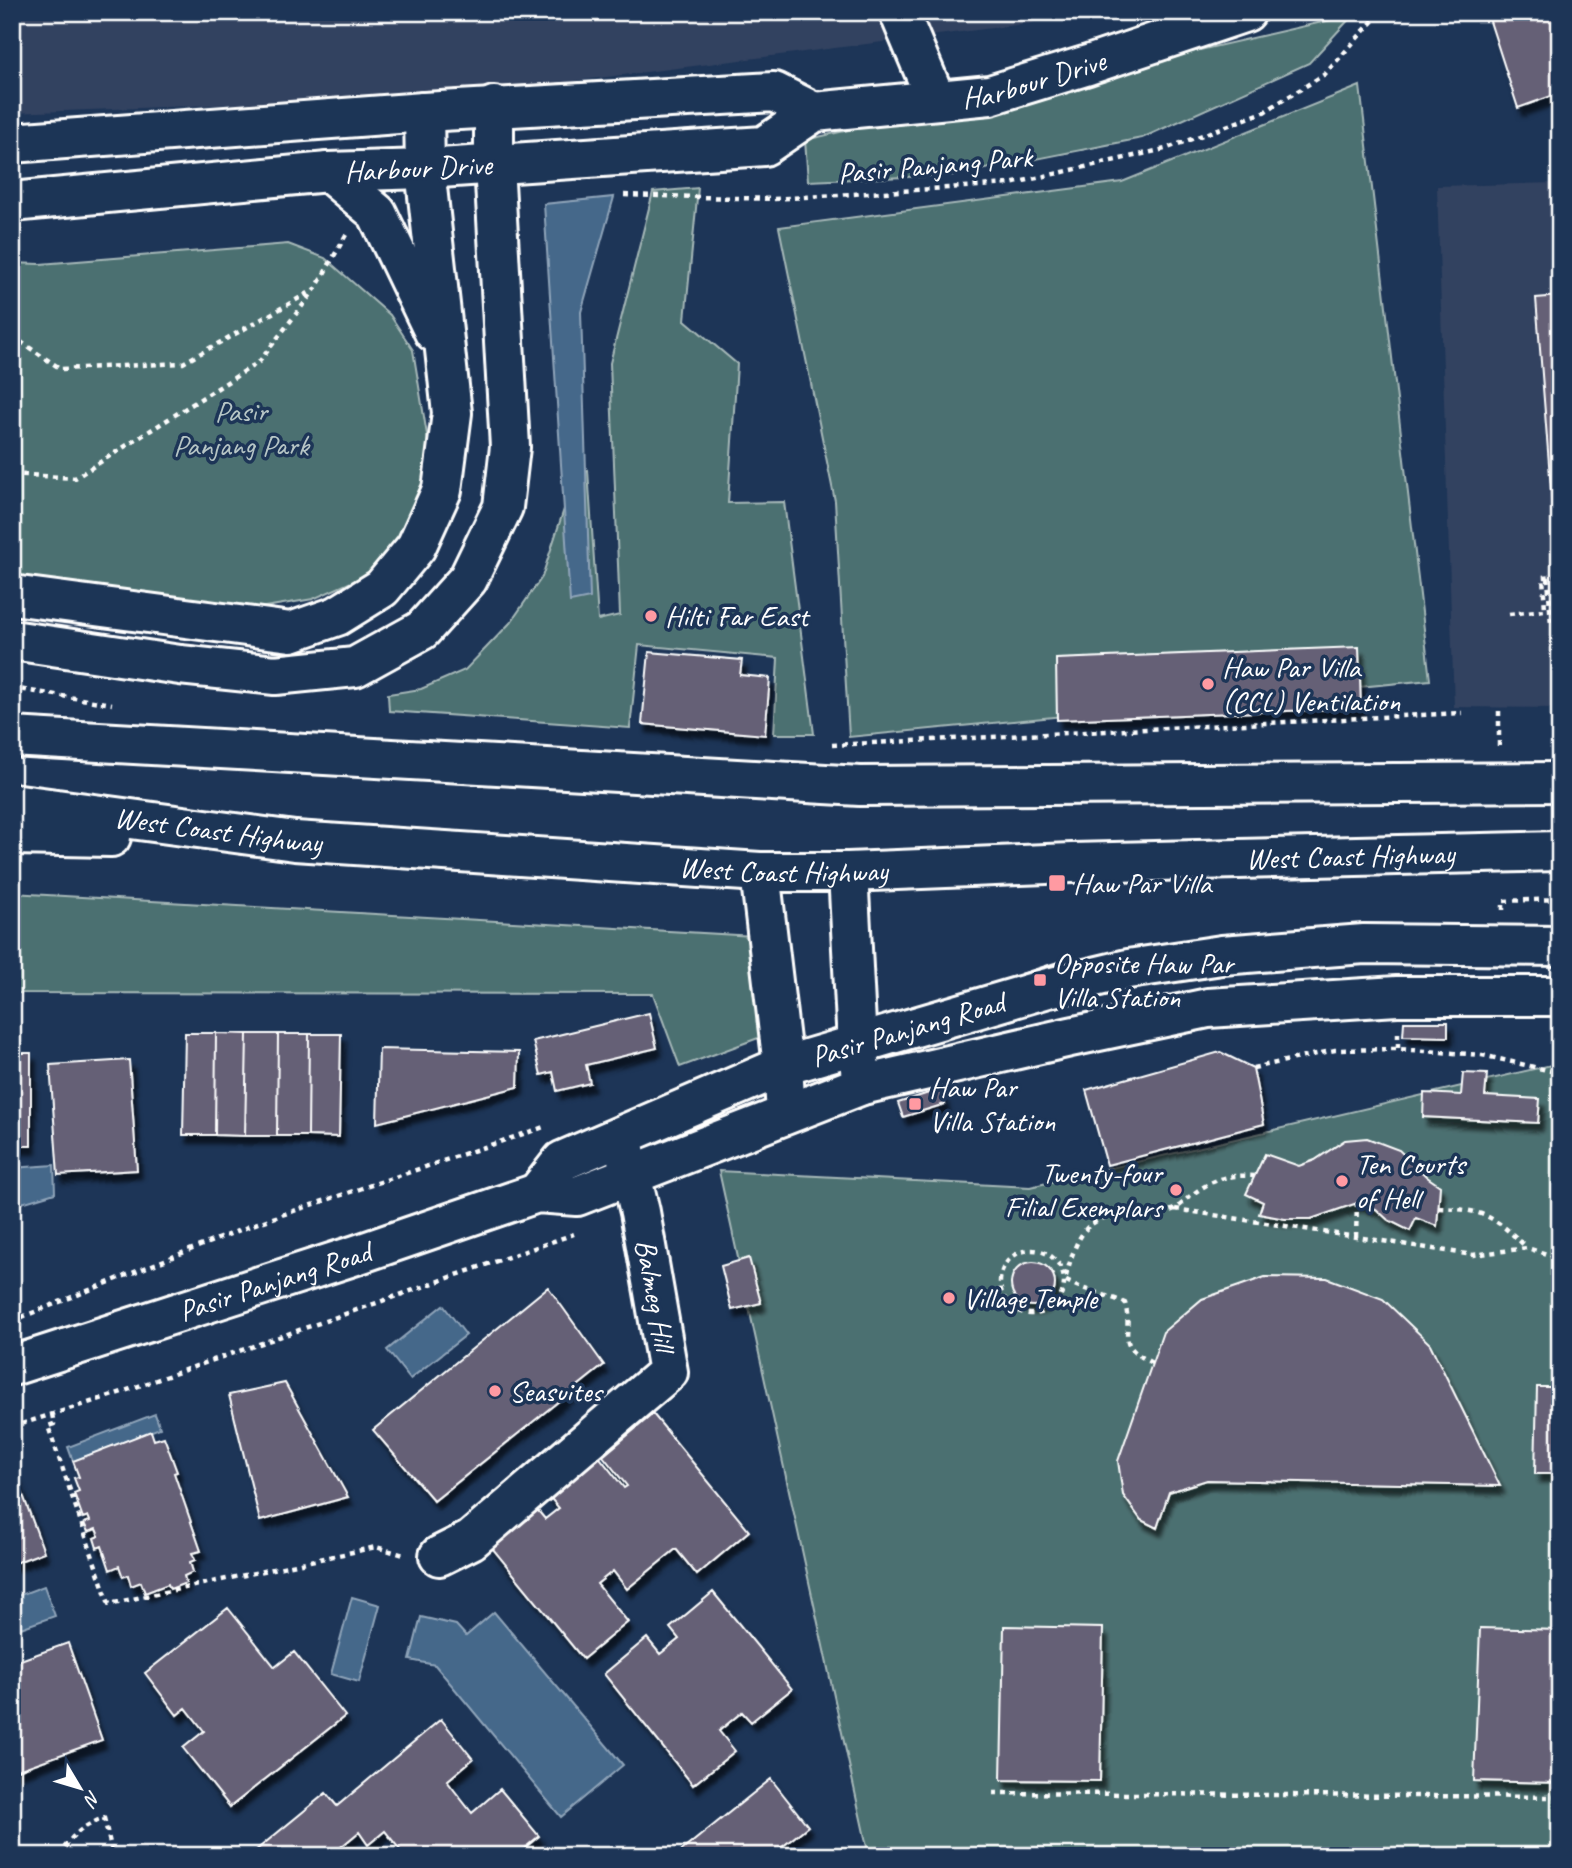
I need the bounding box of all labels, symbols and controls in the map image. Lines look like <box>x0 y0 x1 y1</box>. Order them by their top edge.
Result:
street label: Harbour Drive <box>960 41 1113 117</box>
street label: Pasir Panjang Park <box>836 137 1036 192</box>
street label: Harbour Drive <box>343 145 495 191</box>
park label: Pasir Panjang Park <box>173 392 311 464</box>
place label: Hilti Far East <box>665 597 811 635</box>
marker: Hilti Far East <box>643 608 659 624</box>
place label: Haw Par Villa (CCL) Ventilation <box>1222 648 1401 720</box>
marker: Haw Par Villa (CCL) Ventilation <box>1200 676 1216 692</box>
street label: West Coast Highway <box>112 798 325 862</box>
street label: West Coast Highway <box>1245 835 1457 878</box>
street label: West Coast Highway <box>678 848 890 891</box>
place label: Haw Par Villa <box>1073 864 1213 902</box>
marker: Haw Par Villa <box>1047 873 1067 893</box>
place label: Opposite Haw Par Villa Station <box>1054 944 1235 1016</box>
marker: Opposite Haw Par Villa Station <box>1032 972 1048 988</box>
street label: Pasir Panjang Road <box>807 982 1013 1076</box>
place label: Haw Par Villa Station <box>929 1068 1056 1140</box>
marker: Haw Par Villa Station <box>907 1096 923 1112</box>
place label: Ten Courts of Hell <box>1356 1145 1467 1217</box>
place label: Twenty-four Filial Exemplars <box>1005 1154 1165 1226</box>
marker: Ten Courts of Hell <box>1334 1173 1350 1189</box>
marker: Twenty-four Filial Exemplars <box>1168 1182 1184 1198</box>
street label: Pasir Panjang Road <box>174 1231 380 1330</box>
street label: Balmeg Hill <box>627 1236 684 1359</box>
place label: Village Temple <box>963 1279 1099 1317</box>
marker: Village Temple <box>941 1290 957 1306</box>
place label: Seasuites <box>509 1372 604 1410</box>
marker: Seasuites <box>487 1383 503 1399</box>
north arrow <box>46 1752 116 1822</box>
text: N <box>78 1786 106 1812</box>

